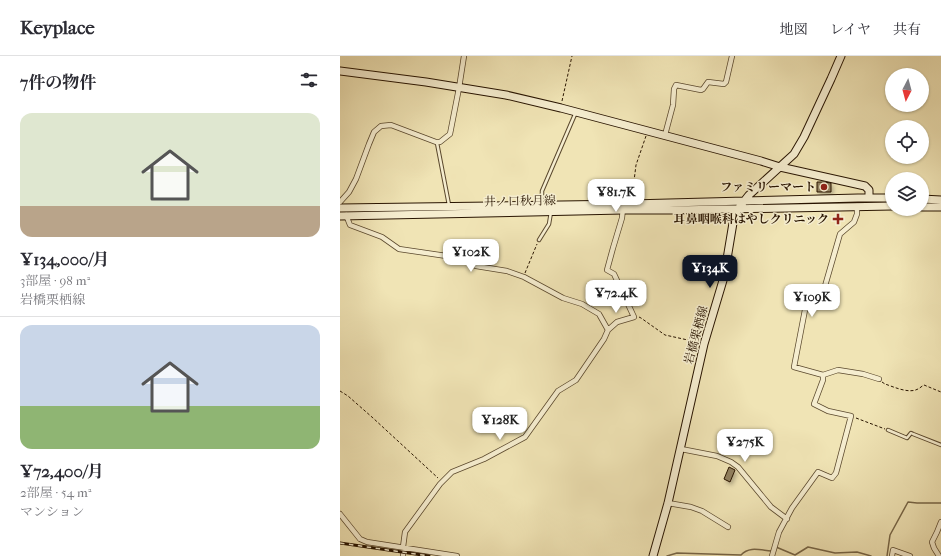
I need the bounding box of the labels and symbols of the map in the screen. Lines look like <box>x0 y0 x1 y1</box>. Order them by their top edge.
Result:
north arrow <box>885 68 929 112</box>
pin: ¥81.7K <box>583 179 649 213</box>
place label: ファミリーマート <box>720 180 816 194</box>
marker: ファミリーマート <box>819 182 829 192</box>
street label: 井ノ口秋月線 <box>484 193 556 209</box>
place label: 耳鼻咽喉科はやしクリニック <box>674 212 829 226</box>
marker: 耳鼻咽喉科はやしクリニック <box>832 213 844 225</box>
pin: ¥102K <box>443 239 499 273</box>
pin: ¥134K <box>682 255 738 289</box>
pin: ¥72.4K <box>583 280 649 314</box>
pin: ¥109K <box>784 284 840 318</box>
street label: 岩橋栗栖線 <box>681 304 711 366</box>
pin: ¥128K <box>472 407 528 441</box>
pin: ¥275K <box>717 429 773 463</box>

